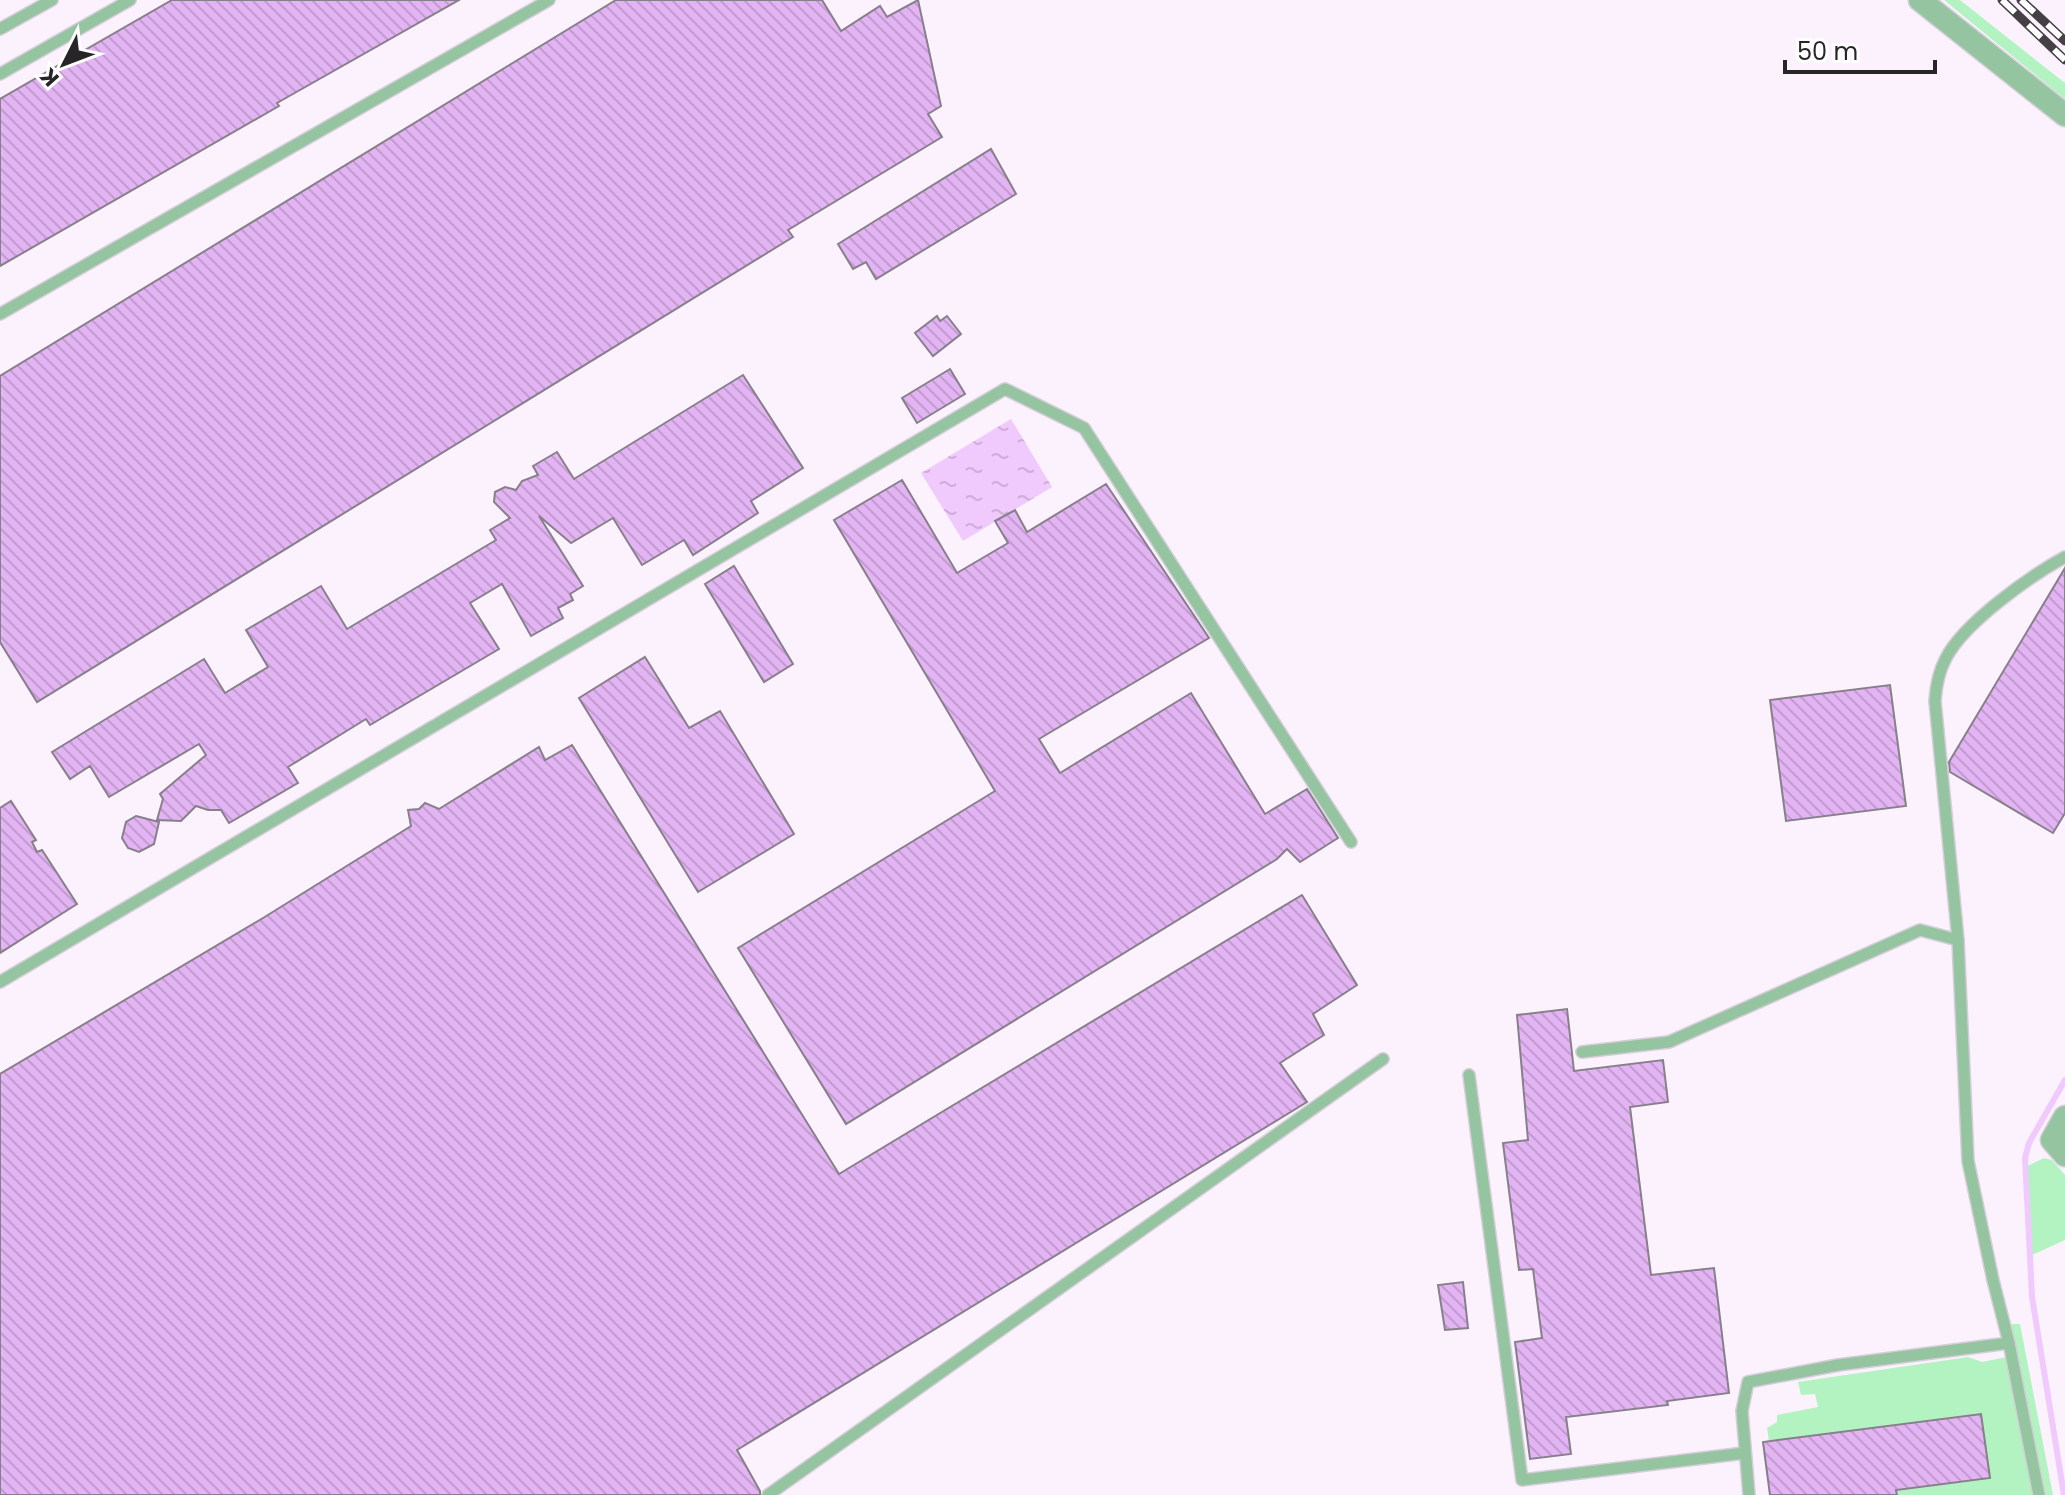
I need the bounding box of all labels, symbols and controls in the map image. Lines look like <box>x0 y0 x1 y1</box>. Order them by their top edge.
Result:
north arrow <box>24 24 104 104</box>
scale bar <box>1785 24 1935 74</box>
text: 50 m <box>1797 35 1858 68</box>
text: K <box>33 61 66 93</box>

